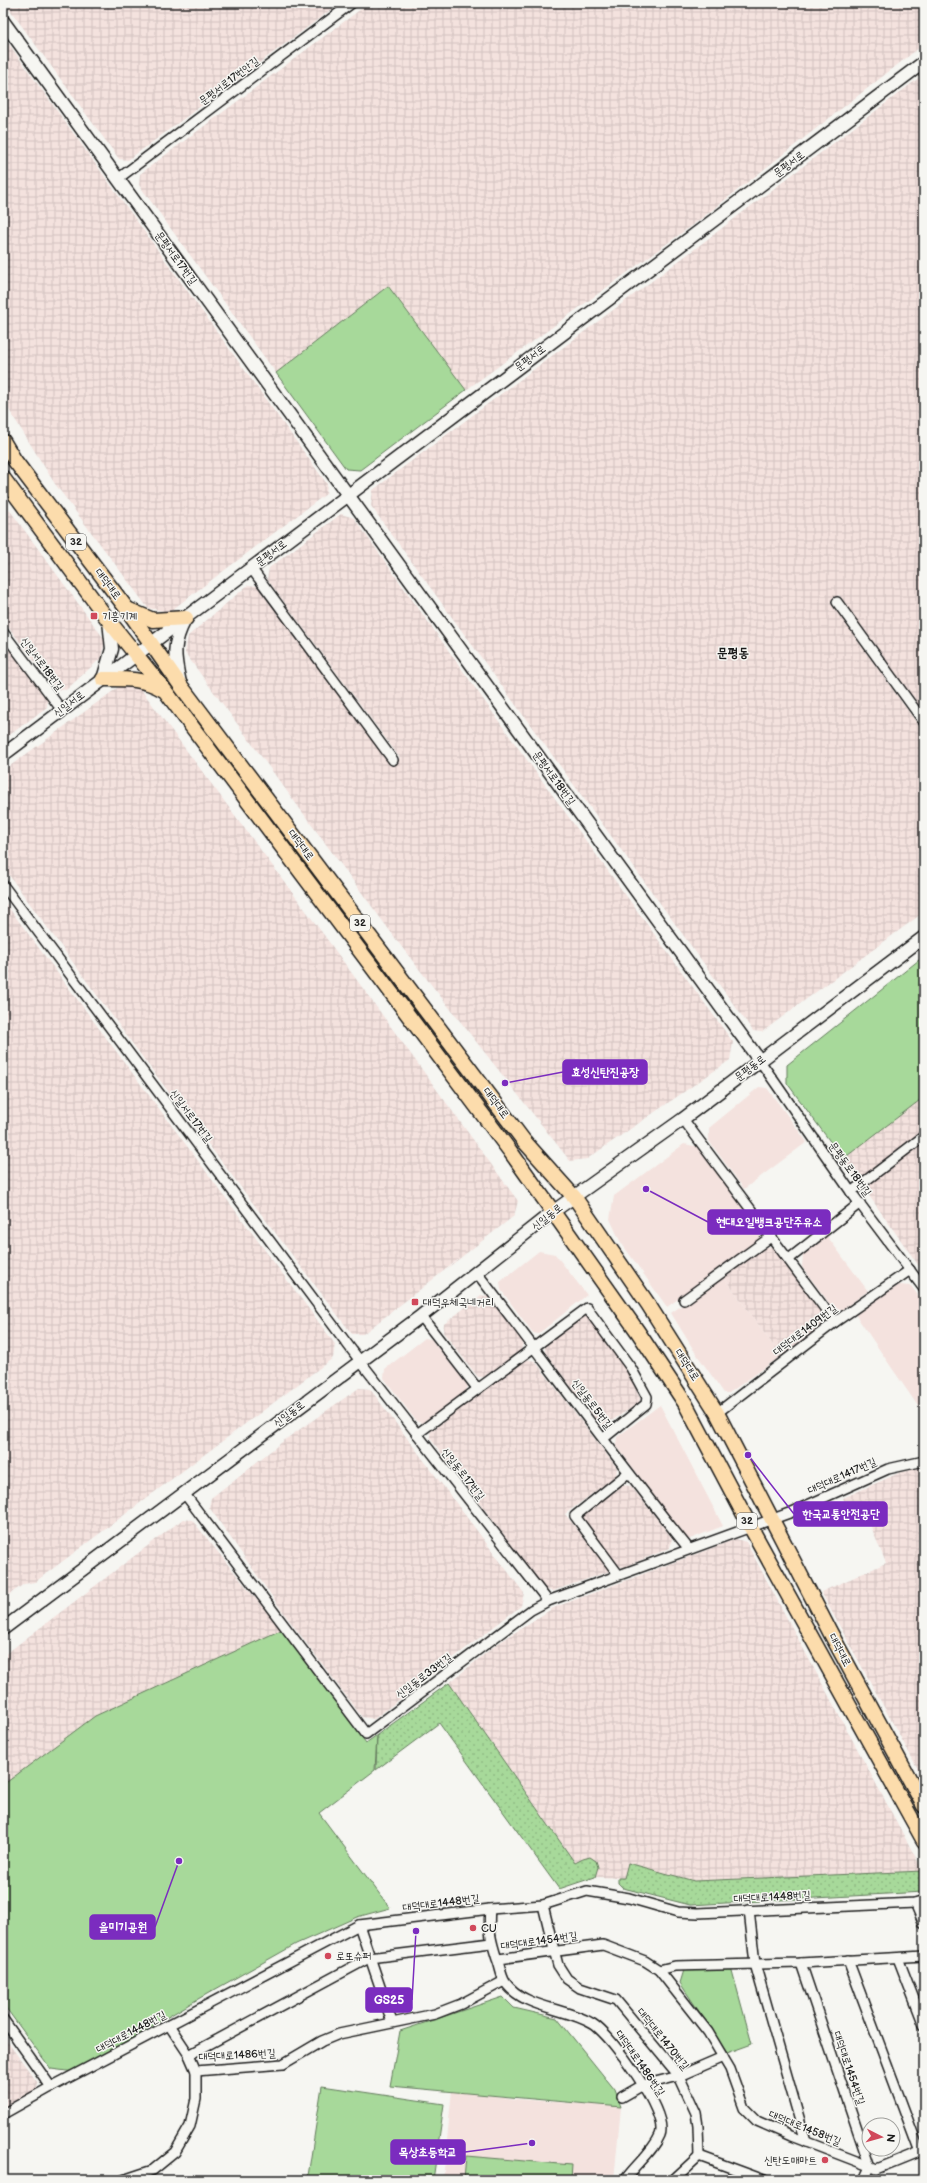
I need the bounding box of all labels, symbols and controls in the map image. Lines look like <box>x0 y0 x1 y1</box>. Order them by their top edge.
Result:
street label: 문평서로17번안길 <box>196 54 262 108</box>
street label: 문평서로 <box>771 148 807 180</box>
street label: 문평서로17번길 <box>152 229 200 287</box>
street label: 문평서로 <box>512 342 548 374</box>
road number: 32 <box>66 534 86 550</box>
street label: 문평서로 <box>253 537 289 569</box>
street label: 대덕대로 <box>92 566 124 602</box>
place label: 기흥기계 <box>102 610 137 623</box>
marker: 기흥기계 <box>89 611 99 621</box>
street label: 신일서로18번길 <box>18 635 66 693</box>
district label: 문평동 <box>717 645 749 661</box>
street label: 신일서로 <box>51 688 87 720</box>
street label: 문평서로18번길 <box>530 748 578 808</box>
street label: 대덕대로 <box>285 827 317 863</box>
road number: 32 <box>350 915 370 931</box>
street label: 문평동로 <box>732 1052 768 1084</box>
callout: 효성신탄진공장 <box>563 1060 647 1084</box>
text: 효성신탄진공장 <box>571 1065 639 1080</box>
street label: 대덕대로 <box>480 1085 512 1121</box>
street label: 신일서로17번길 <box>167 1087 215 1145</box>
street label: 문평동로18번길 <box>826 1139 874 1199</box>
street label: 신일동로 <box>529 1201 565 1233</box>
callout: 현대오일뱅크공단주유소 <box>708 1210 830 1234</box>
text: 현대오일뱅크공단주유소 <box>716 1215 822 1230</box>
place label: 대덕우체국네거리 <box>423 1296 494 1309</box>
marker: 대덕우체국네거리 <box>410 1297 420 1307</box>
street label: 대덕대로1409번길 <box>770 1302 840 1358</box>
street label: 대덕대로 <box>672 1347 702 1384</box>
street label: 신일동로5번길 <box>569 1376 615 1432</box>
street label: 신일동로 <box>271 1398 307 1430</box>
street label: 신일동로17번길 <box>439 1445 488 1503</box>
street label: 대덕대로1417번길 <box>806 1455 878 1497</box>
callout: 한국교통안전공단 <box>794 1502 887 1526</box>
text: 한국교통안전공단 <box>801 1507 880 1522</box>
road number: 32 <box>737 1513 757 1529</box>
street label: 대덕대로 <box>826 1631 854 1669</box>
street label: 신일동로33번길 <box>393 1651 455 1701</box>
street label: 대덕대로1448번길 <box>733 1888 811 1906</box>
street label: 대덕대로1448번길 <box>402 1892 480 1914</box>
callout: 을미기공원 <box>90 1915 155 1939</box>
text: 을미기공원 <box>99 1920 147 1935</box>
place label: CU <box>481 1922 497 1935</box>
marker: CU <box>468 1923 478 1933</box>
street label: 대덕대로1454번길 <box>500 1929 578 1953</box>
place label: 로또슈퍼 <box>336 1950 371 1963</box>
marker: 로또슈퍼 <box>323 1951 333 1961</box>
callout: GS25 <box>366 1988 412 2012</box>
text: GS25 <box>374 1993 404 2008</box>
street label: 대덕대로1470번길 <box>634 2005 692 2073</box>
street label: 대덕대로1448번길 <box>94 2008 168 2056</box>
street label: 대덕대로1486번길 <box>613 2028 668 2098</box>
street label: 대덕대로1454번길 <box>830 2029 868 2107</box>
street label: 대덕대로1486번길 <box>198 2046 276 2064</box>
street label: 대덕대로1458번길 <box>767 2108 843 2148</box>
north arrow <box>861 2117 901 2157</box>
text: N <box>884 2133 897 2143</box>
callout: 목상초등학교 <box>391 2140 465 2164</box>
text: 목상초등학교 <box>399 2145 457 2160</box>
place label: 신탄도매마트 <box>764 2154 817 2167</box>
marker: 신탄도매마트 <box>820 2155 830 2165</box>

